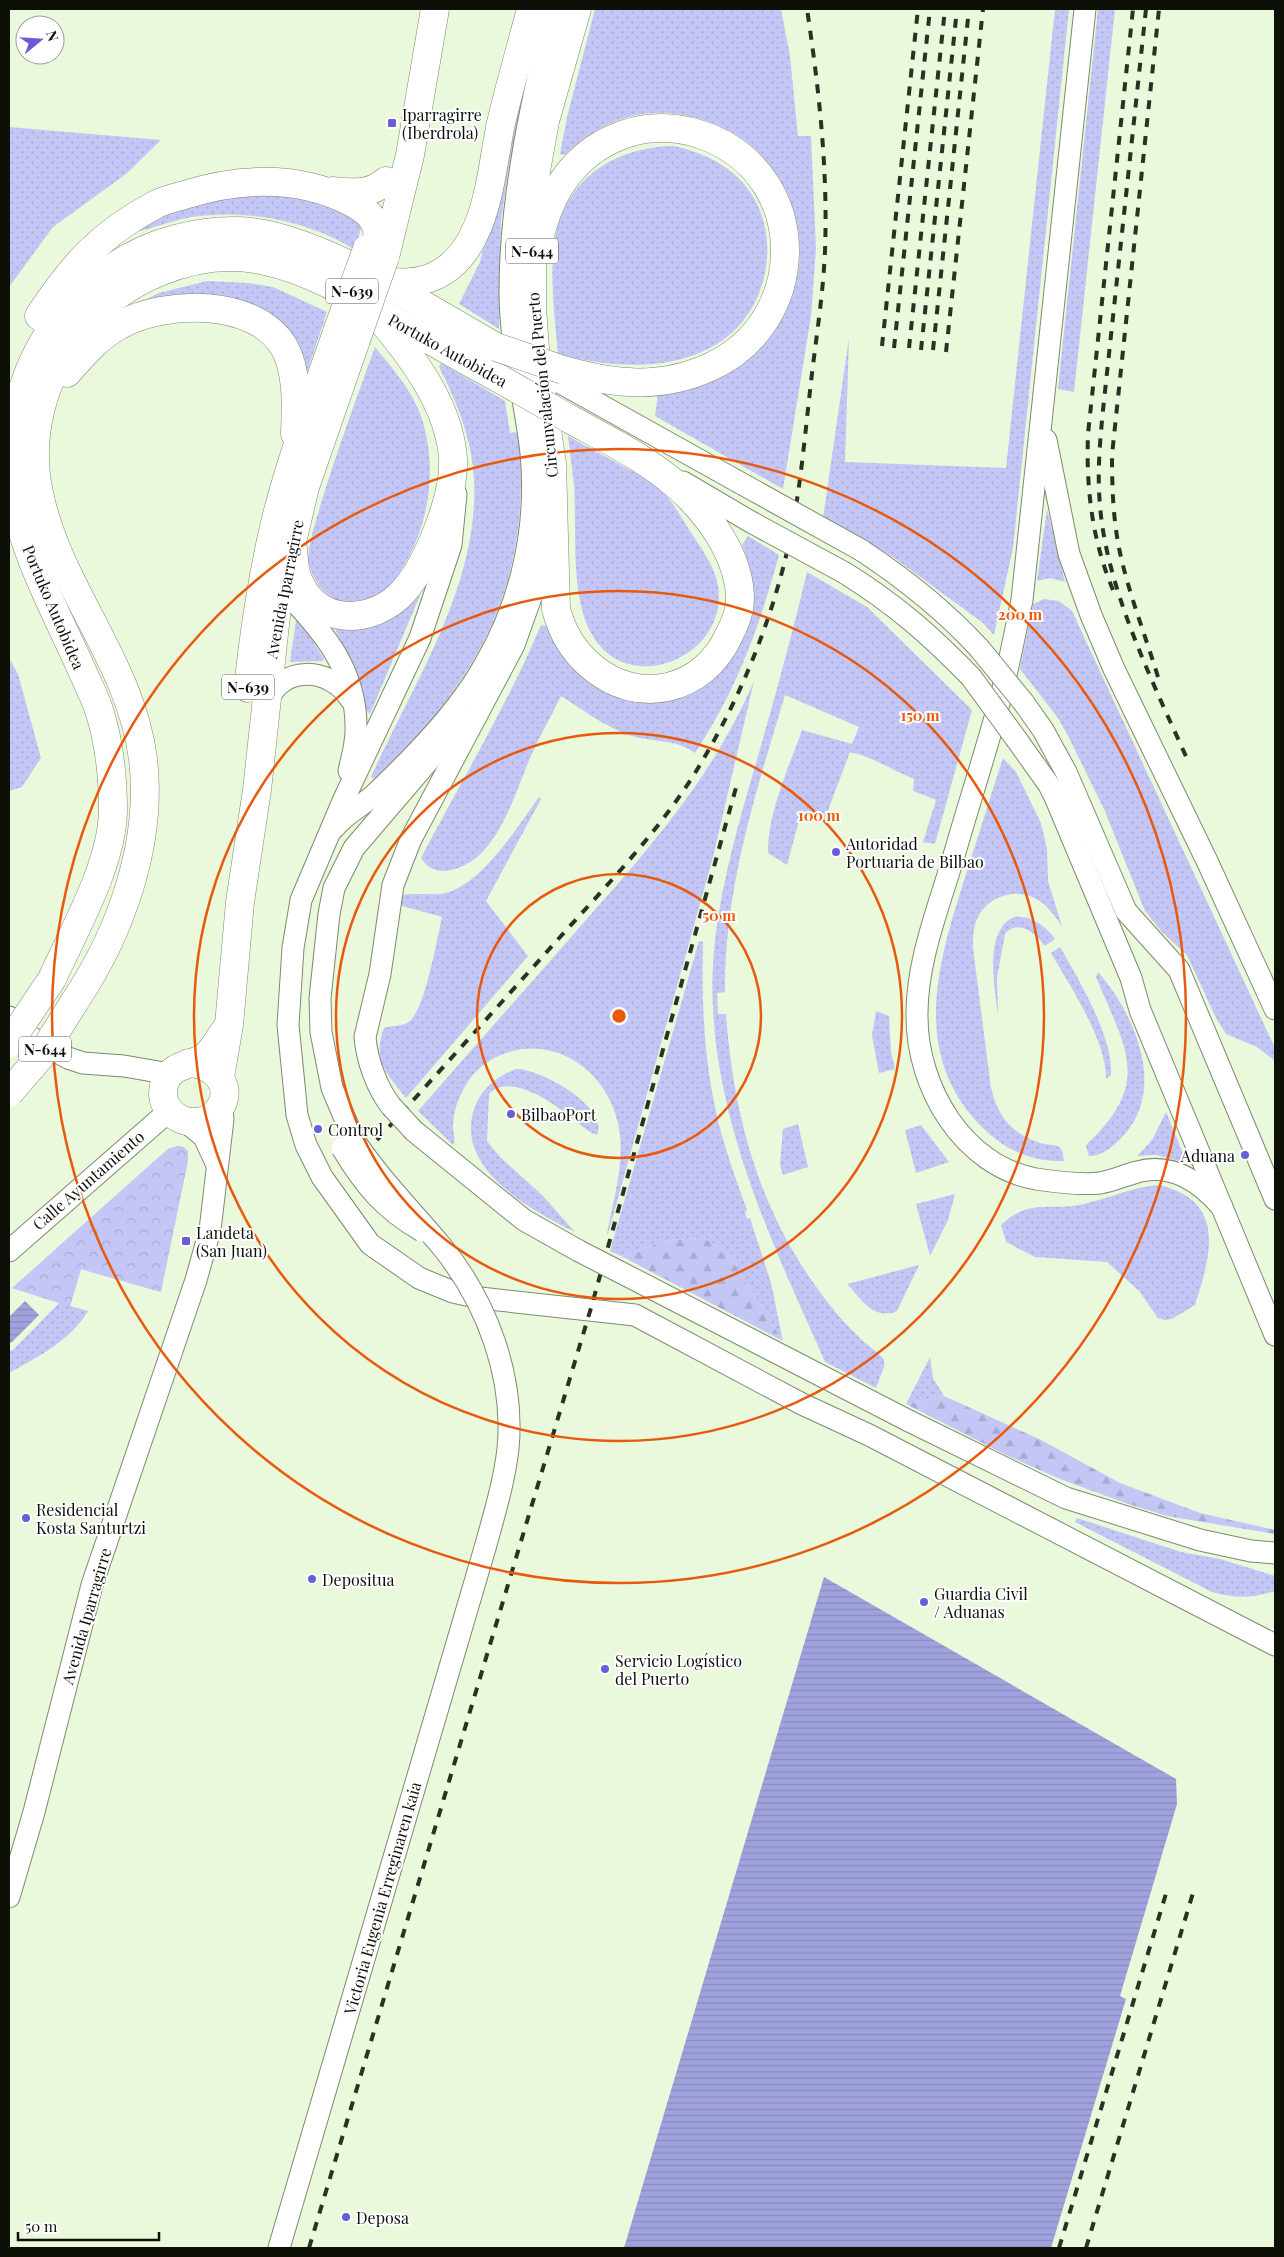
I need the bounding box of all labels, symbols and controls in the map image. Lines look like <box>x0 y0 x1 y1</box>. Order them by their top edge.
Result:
north arrow <box>15 15 65 65</box>
text: N <box>42 28 63 44</box>
place label: Iparragirre (Iberdrola) <box>402 104 482 143</box>
marker: Iparragirre (Iberdrola) <box>386 117 398 129</box>
road number: N-644 <box>506 238 558 264</box>
road number: N-639 <box>326 278 378 304</box>
street label: Circunvalación del Puerto <box>522 291 562 479</box>
street label: Portuko Autobidea <box>385 309 511 391</box>
street label: Avenida Iparragirre <box>260 518 308 661</box>
street label: Portuko Autobidea <box>18 542 90 672</box>
text: 200 m <box>998 604 1043 624</box>
road number: N-639 <box>222 674 274 700</box>
text: 150 m <box>900 705 940 725</box>
text: 100 m <box>798 805 841 825</box>
place label: Autoridad Portuaria de Bilbao <box>845 833 984 872</box>
marker: Autoridad Portuaria de Bilbao <box>830 846 842 858</box>
text: 50 m <box>702 905 736 925</box>
centre of rings <box>610 1007 628 1025</box>
road number: N-644 <box>19 1036 71 1062</box>
place label: BilbaoPort <box>521 1104 597 1125</box>
marker: BilbaoPort <box>505 1108 517 1120</box>
place label: Control <box>328 1119 383 1140</box>
marker: Control <box>312 1123 324 1135</box>
street label: Calle Ayuntamiento <box>28 1126 148 1234</box>
place label: Aduana <box>1180 1145 1235 1166</box>
marker: Aduana <box>1239 1149 1251 1161</box>
place label: Landeta (San Juan) <box>196 1222 267 1261</box>
marker: Landeta (San Juan) <box>180 1235 192 1247</box>
place label: Residencial Kosta Santurtzi <box>36 1499 146 1538</box>
marker: Residencial Kosta Santurtzi <box>20 1512 32 1524</box>
street label: Avenida Iparragirre <box>56 1545 116 1688</box>
place label: Depositua <box>322 1569 395 1590</box>
marker: Depositua <box>306 1573 318 1585</box>
place label: Guardia Civil / Aduanas <box>934 1583 1028 1622</box>
marker: Guardia Civil / Aduanas <box>918 1596 930 1608</box>
place label: Servicio Logístico del Puerto <box>615 1650 742 1689</box>
marker: Servicio Logístico del Puerto <box>599 1663 611 1675</box>
street label: Victoria Eugenia Erreginaren kaia <box>338 1779 425 2018</box>
place label: Deposa <box>356 2207 409 2228</box>
scale bar <box>18 2210 159 2242</box>
marker: Deposa <box>340 2211 352 2223</box>
text: 50 m <box>25 2216 58 2236</box>

